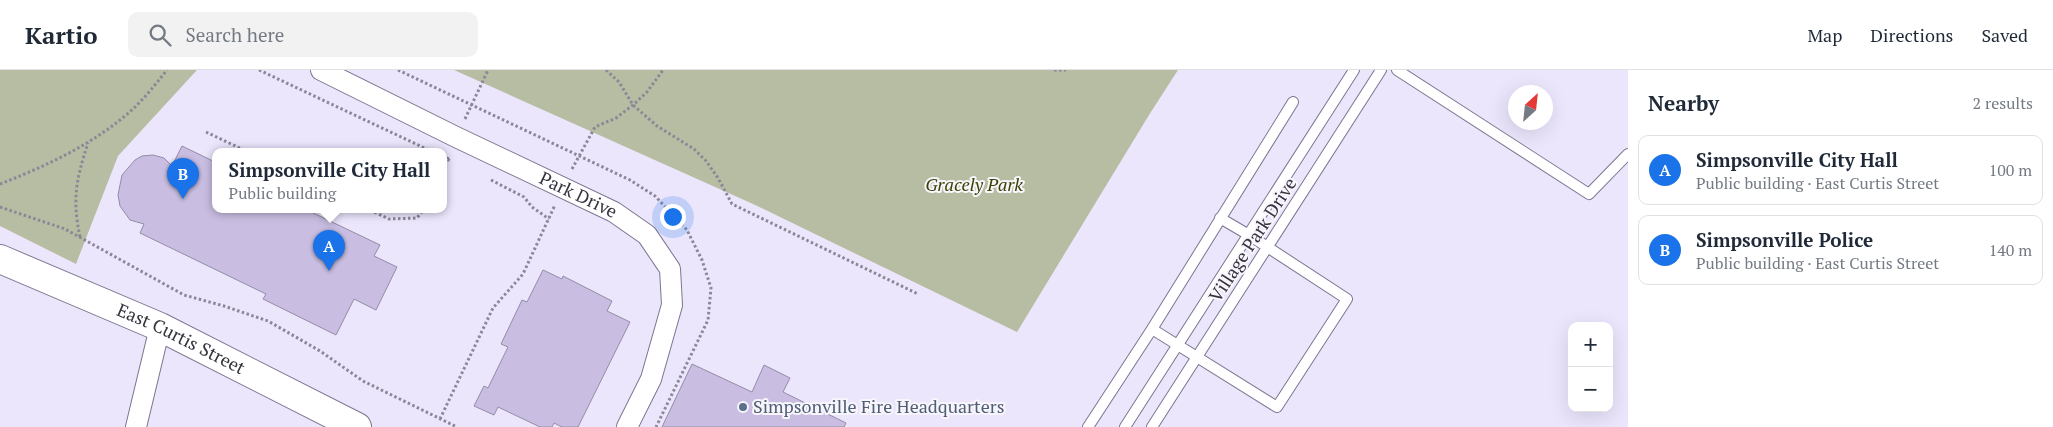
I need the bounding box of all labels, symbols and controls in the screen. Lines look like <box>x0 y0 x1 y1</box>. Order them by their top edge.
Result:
search box <box>128 12 478 57</box>
text: Kartio <box>25 19 98 51</box>
icon: search <box>146 21 174 49</box>
text: Search here <box>186 22 284 47</box>
text: Map <box>1807 23 1842 47</box>
text: Directions <box>1870 23 1953 47</box>
text: Saved <box>1981 23 2028 47</box>
north arrow <box>1508 85 1553 130</box>
text: Nearby <box>1648 89 1719 117</box>
text: 2 results <box>1973 92 2033 114</box>
text: Simpsonville City Hall <box>1696 147 1898 172</box>
popup <box>212 148 447 213</box>
text: Simpsonville City Hall <box>229 157 430 182</box>
pin: B <box>167 158 199 199</box>
text: A <box>1659 159 1671 181</box>
text: 100 m <box>1989 159 2032 181</box>
street label: Park Drive <box>536 165 621 223</box>
park label: Gracely Park <box>925 172 1023 196</box>
text: Public building · East Curtis Street <box>1696 172 1939 194</box>
street label: Village Park Drive <box>1203 173 1301 306</box>
text: Public building <box>229 182 336 204</box>
your location <box>660 204 686 230</box>
text: Simpsonville Police <box>1696 227 1873 252</box>
pin: A <box>313 230 345 271</box>
text: B <box>1660 239 1670 261</box>
text: 140 m <box>1989 239 2032 261</box>
text: Public building · East Curtis Street <box>1696 252 1939 274</box>
street label: East Curtis Street <box>114 297 250 379</box>
map controls <box>1568 322 1613 412</box>
button: + <box>1568 322 1613 367</box>
button: − <box>1568 367 1613 412</box>
place label: Simpsonville Fire Headquarters <box>753 394 1004 418</box>
marker: Simpsonville Fire Headquarters <box>737 401 749 413</box>

